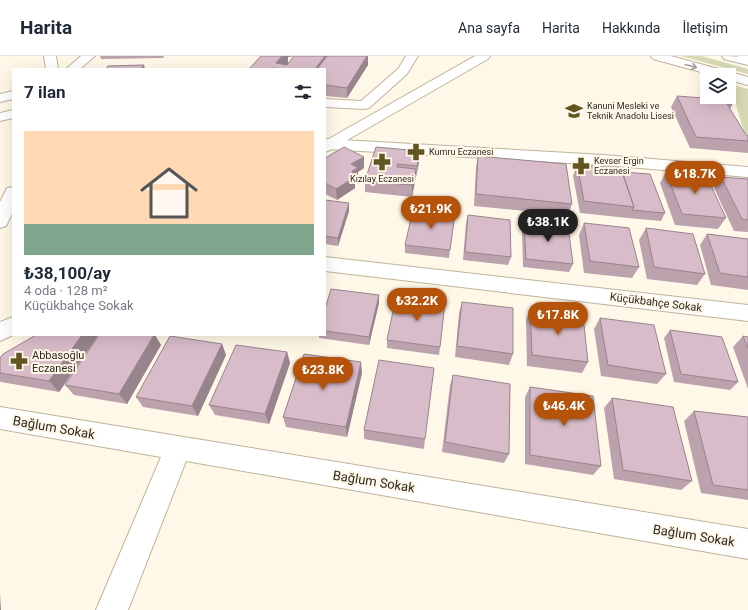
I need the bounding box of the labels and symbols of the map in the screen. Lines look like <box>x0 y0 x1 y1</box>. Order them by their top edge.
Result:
one-way arrow <box>684 62 697 70</box>
school or university icon: Kanuni Mesleki ve Teknik Anadolu Lisesi <box>564 101 584 121</box>
place label: Kanuni Mesleki ve Teknik Anadolu Lisesi <box>587 101 674 121</box>
pharmacy icon: Kumru Eczanesi <box>406 142 426 162</box>
place label: Kumru Eczanesi <box>429 147 493 157</box>
pharmacy icon: Kızılay Eczanesi <box>372 152 392 172</box>
pharmacy icon: Kevser Ergin Eczanesi <box>571 156 591 176</box>
place label: Kevser Ergin Eczanesi <box>594 156 644 176</box>
pin: ₺18.7K <box>662 161 728 195</box>
place label: Kızılay Eczanesi <box>350 174 414 184</box>
pin: ₺21.9K <box>398 196 464 230</box>
pin: ₺38.1K <box>515 209 581 243</box>
pin: ₺32.2K <box>384 288 450 322</box>
street label: Küçükbahçe Sokak <box>609 290 703 315</box>
pin: ₺17.8K <box>525 302 591 336</box>
place label: Abbasoğlu Eczanesi <box>32 349 84 375</box>
pharmacy icon: Abbasoğlu Eczanesi <box>9 351 29 371</box>
pin: ₺23.8K <box>290 357 356 391</box>
pin: ₺46.4K <box>531 393 597 427</box>
street label: Bağlum Sokak <box>12 413 96 442</box>
street label: Bağlum Sokak <box>332 468 416 495</box>
street label: Bağlum Sokak <box>652 522 736 549</box>

